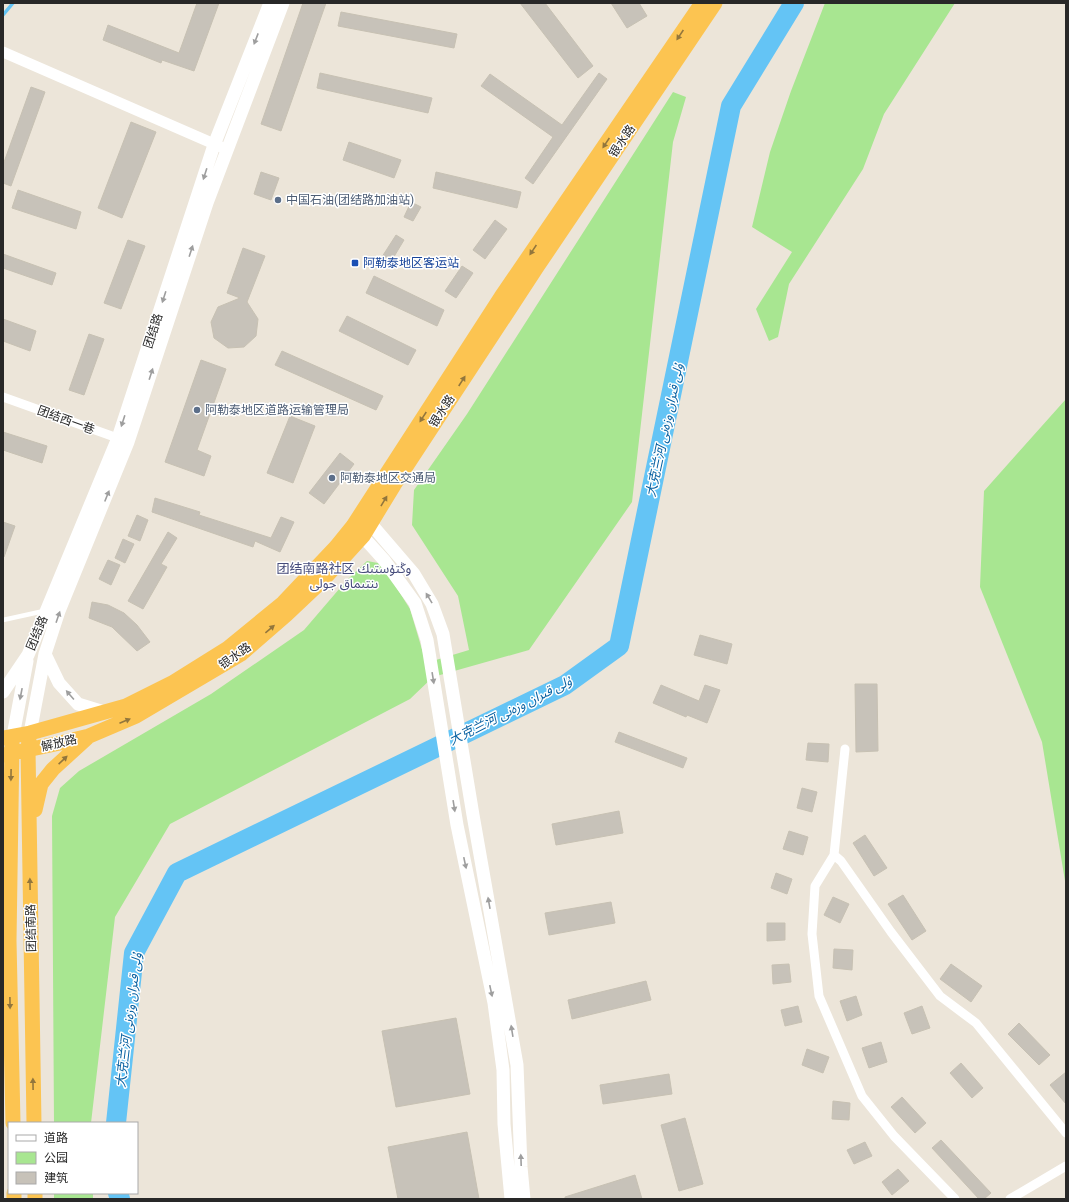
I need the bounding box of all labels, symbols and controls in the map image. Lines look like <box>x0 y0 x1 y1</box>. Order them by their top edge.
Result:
one-way arrow <box>676 30 684 40</box>
one-way arrow <box>252 34 258 46</box>
street label: 银水路 <box>606 122 638 160</box>
one-way arrow <box>602 137 610 148</box>
one-way arrow <box>202 168 208 180</box>
place label: 中国石油(团结路加油站) <box>286 193 414 207</box>
marker: 中国石油(团结路加油站) <box>273 195 283 205</box>
one-way arrow <box>189 244 195 256</box>
one-way arrow <box>529 245 537 255</box>
place label: 阿勒泰地区客运站 <box>363 256 459 270</box>
marker: 阿勒泰地区客运站 <box>350 258 360 268</box>
one-way arrow <box>161 292 167 304</box>
street label: 团结路 <box>141 312 165 350</box>
water label: 大克兰河 ۇلى قىران وزەنى <box>643 361 687 498</box>
one-way arrow <box>148 368 154 380</box>
one-way arrow <box>459 375 466 386</box>
street label: 银水路 <box>426 392 458 430</box>
street label: 团结西一巷 <box>35 403 97 437</box>
place label: 阿勒泰地区道路运输管理局 <box>205 403 349 417</box>
marker: 阿勒泰地区道路运输管理局 <box>192 405 202 415</box>
one-way arrow <box>419 412 427 422</box>
one-way arrow <box>120 415 126 427</box>
place label: 阿勒泰地区交通局 <box>340 471 436 485</box>
marker: 阿勒泰地区交通局 <box>327 473 337 483</box>
one-way arrow <box>104 490 110 502</box>
one-way arrow <box>380 496 388 506</box>
district label: 团结南路社区 وڭتۇستىك ىنتىماق جولى <box>277 561 412 592</box>
one-way arrow <box>425 592 432 604</box>
one-way arrow <box>55 610 61 622</box>
street label: 团结路 <box>24 614 50 652</box>
one-way arrow <box>265 624 275 633</box>
street label: 银水路 <box>216 640 254 672</box>
one-way arrow <box>430 672 436 684</box>
water label: 大克兰河 ۇلى قىران وزەنى <box>446 672 576 749</box>
one-way arrow <box>17 688 23 700</box>
one-way arrow <box>66 691 75 700</box>
one-way arrow <box>120 717 132 723</box>
street label: 解放路 <box>40 732 78 754</box>
one-way arrow <box>58 755 68 764</box>
one-way arrow <box>8 769 14 782</box>
one-way arrow <box>451 800 457 813</box>
one-way arrow <box>462 857 468 869</box>
one-way arrow <box>27 877 33 890</box>
one-way arrow <box>486 897 492 909</box>
street label: 团结南路 <box>24 904 38 952</box>
water label: 大克兰河 ۇلى قىران وزەنى <box>113 950 145 1089</box>
one-way arrow <box>488 984 494 997</box>
one-way arrow <box>7 997 13 1010</box>
one-way arrow <box>509 1025 515 1037</box>
one-way arrow <box>30 1077 36 1090</box>
legend <box>8 1122 138 1194</box>
text: 道路 <box>44 1131 68 1145</box>
text: 公园 <box>44 1151 68 1165</box>
one-way arrow <box>518 1153 524 1166</box>
text: 建筑 <box>44 1171 68 1185</box>

